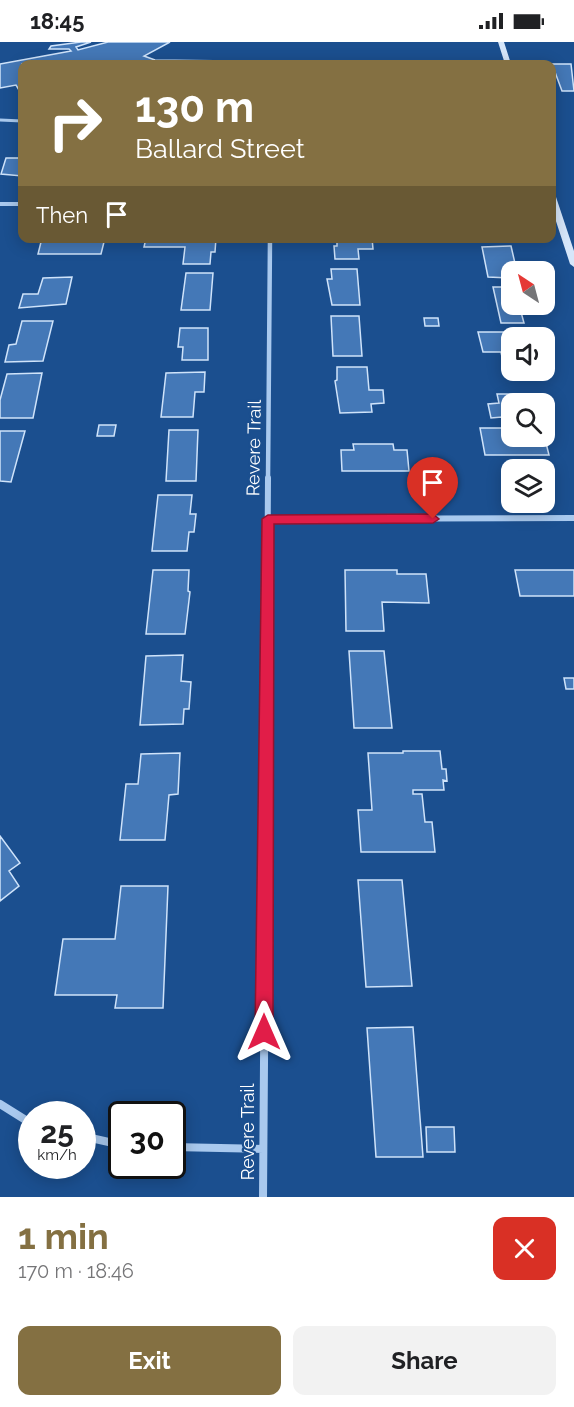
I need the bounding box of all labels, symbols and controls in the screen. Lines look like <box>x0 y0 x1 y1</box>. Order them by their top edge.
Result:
text: 18:45 <box>30 8 84 34</box>
text: 130 m <box>135 83 254 132</box>
icon: right <box>36 84 114 162</box>
text: Ballard Street <box>135 133 305 164</box>
icon: arrive <box>100 198 133 231</box>
text: Then <box>36 202 88 228</box>
north arrow <box>501 261 555 315</box>
map controls <box>501 261 555 513</box>
button: sound <box>501 327 555 381</box>
button: search <box>501 393 555 447</box>
street label: Revere Trail <box>242 399 265 496</box>
pin <box>407 457 458 519</box>
button: layers <box>501 459 555 513</box>
icon: arrive <box>416 466 449 499</box>
position arrow <box>232 1000 296 1064</box>
street label: Revere Trail <box>237 1084 258 1180</box>
speed limit sign: 30 <box>108 1101 186 1179</box>
text: 25 <box>40 1115 74 1150</box>
text: km/h <box>37 1146 77 1164</box>
text: 1 min <box>18 1215 109 1257</box>
button: close <box>493 1217 556 1280</box>
text: 170 m · 18:46 <box>18 1259 134 1283</box>
button: Exit <box>18 1326 281 1395</box>
button: Share <box>293 1326 556 1395</box>

